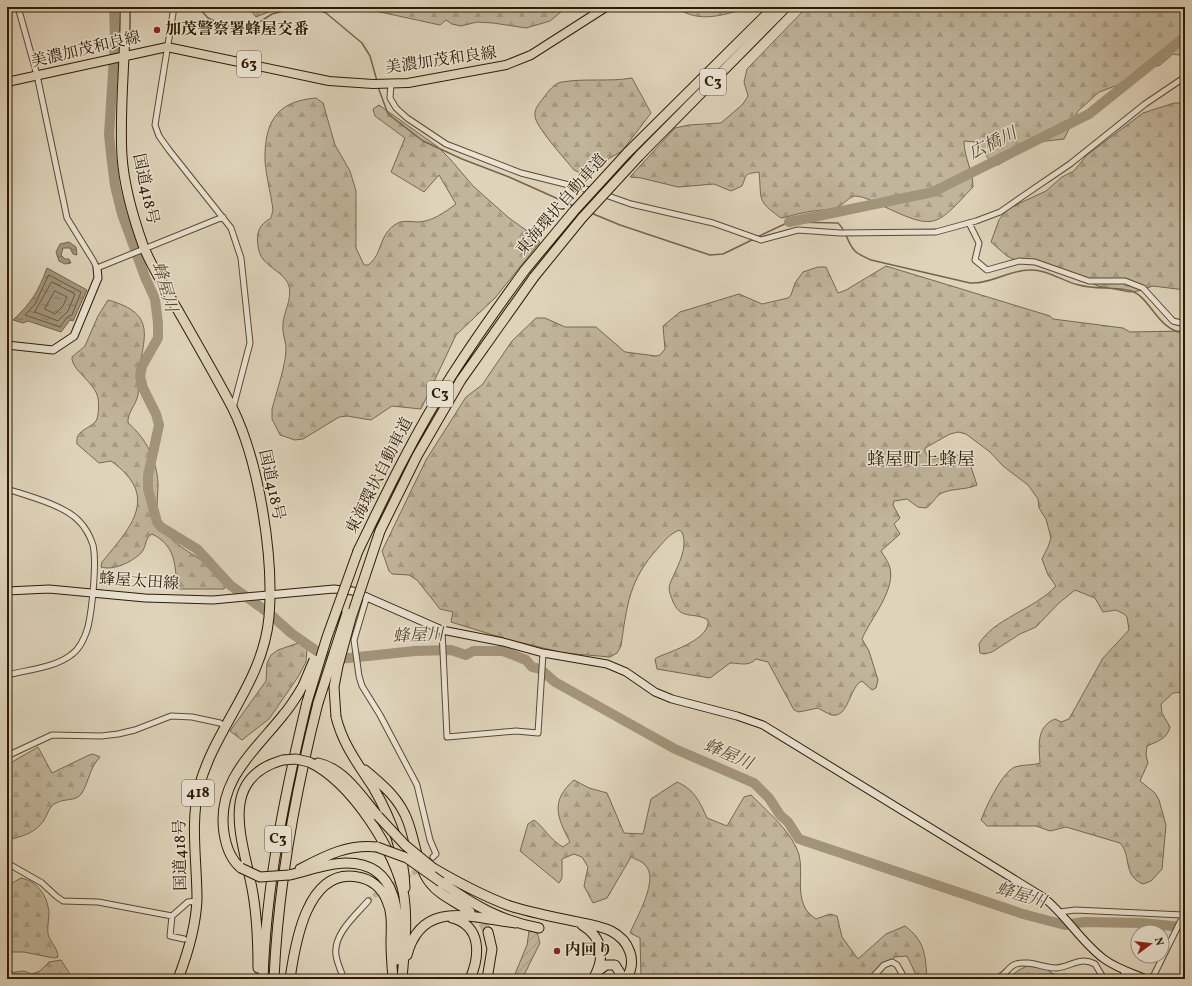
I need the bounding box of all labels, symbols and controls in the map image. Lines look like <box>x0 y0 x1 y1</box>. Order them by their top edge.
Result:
place label: 加茂警察署蜂屋交番 <box>165 19 309 41</box>
marker: 加茂警察署蜂屋交番 <box>152 25 162 35</box>
street label: 美濃加茂和良線 <box>29 27 143 73</box>
street label: 美濃加茂和良線 <box>384 42 498 80</box>
road number: 63 <box>237 51 261 77</box>
road number: C3 <box>700 69 726 95</box>
water label: 広橋川 <box>965 122 1023 166</box>
street label: 東海環状自動車道 <box>512 149 612 261</box>
street label: 国道418号 <box>127 152 163 226</box>
water label: 蜂屋川 <box>146 259 183 317</box>
road number: C3 <box>427 381 453 407</box>
street label: 東海環状自動車道 <box>341 414 419 538</box>
street label: 国道418号 <box>253 448 289 522</box>
district label: 蜂屋町上蜂屋 <box>867 448 975 473</box>
street label: 蜂屋太田線 <box>98 568 180 596</box>
water label: 蜂屋川 <box>392 624 446 648</box>
water label: 蜂屋川 <box>700 734 758 777</box>
road number: 418 <box>182 780 214 806</box>
street label: 国道418号 <box>169 819 193 891</box>
road number: C3 <box>265 826 291 852</box>
water label: 蜂屋川 <box>993 878 1051 915</box>
north arrow <box>1130 924 1170 964</box>
text: N <box>1150 936 1166 948</box>
place label: 内回り <box>565 940 613 962</box>
marker: 内回り <box>552 946 562 956</box>

